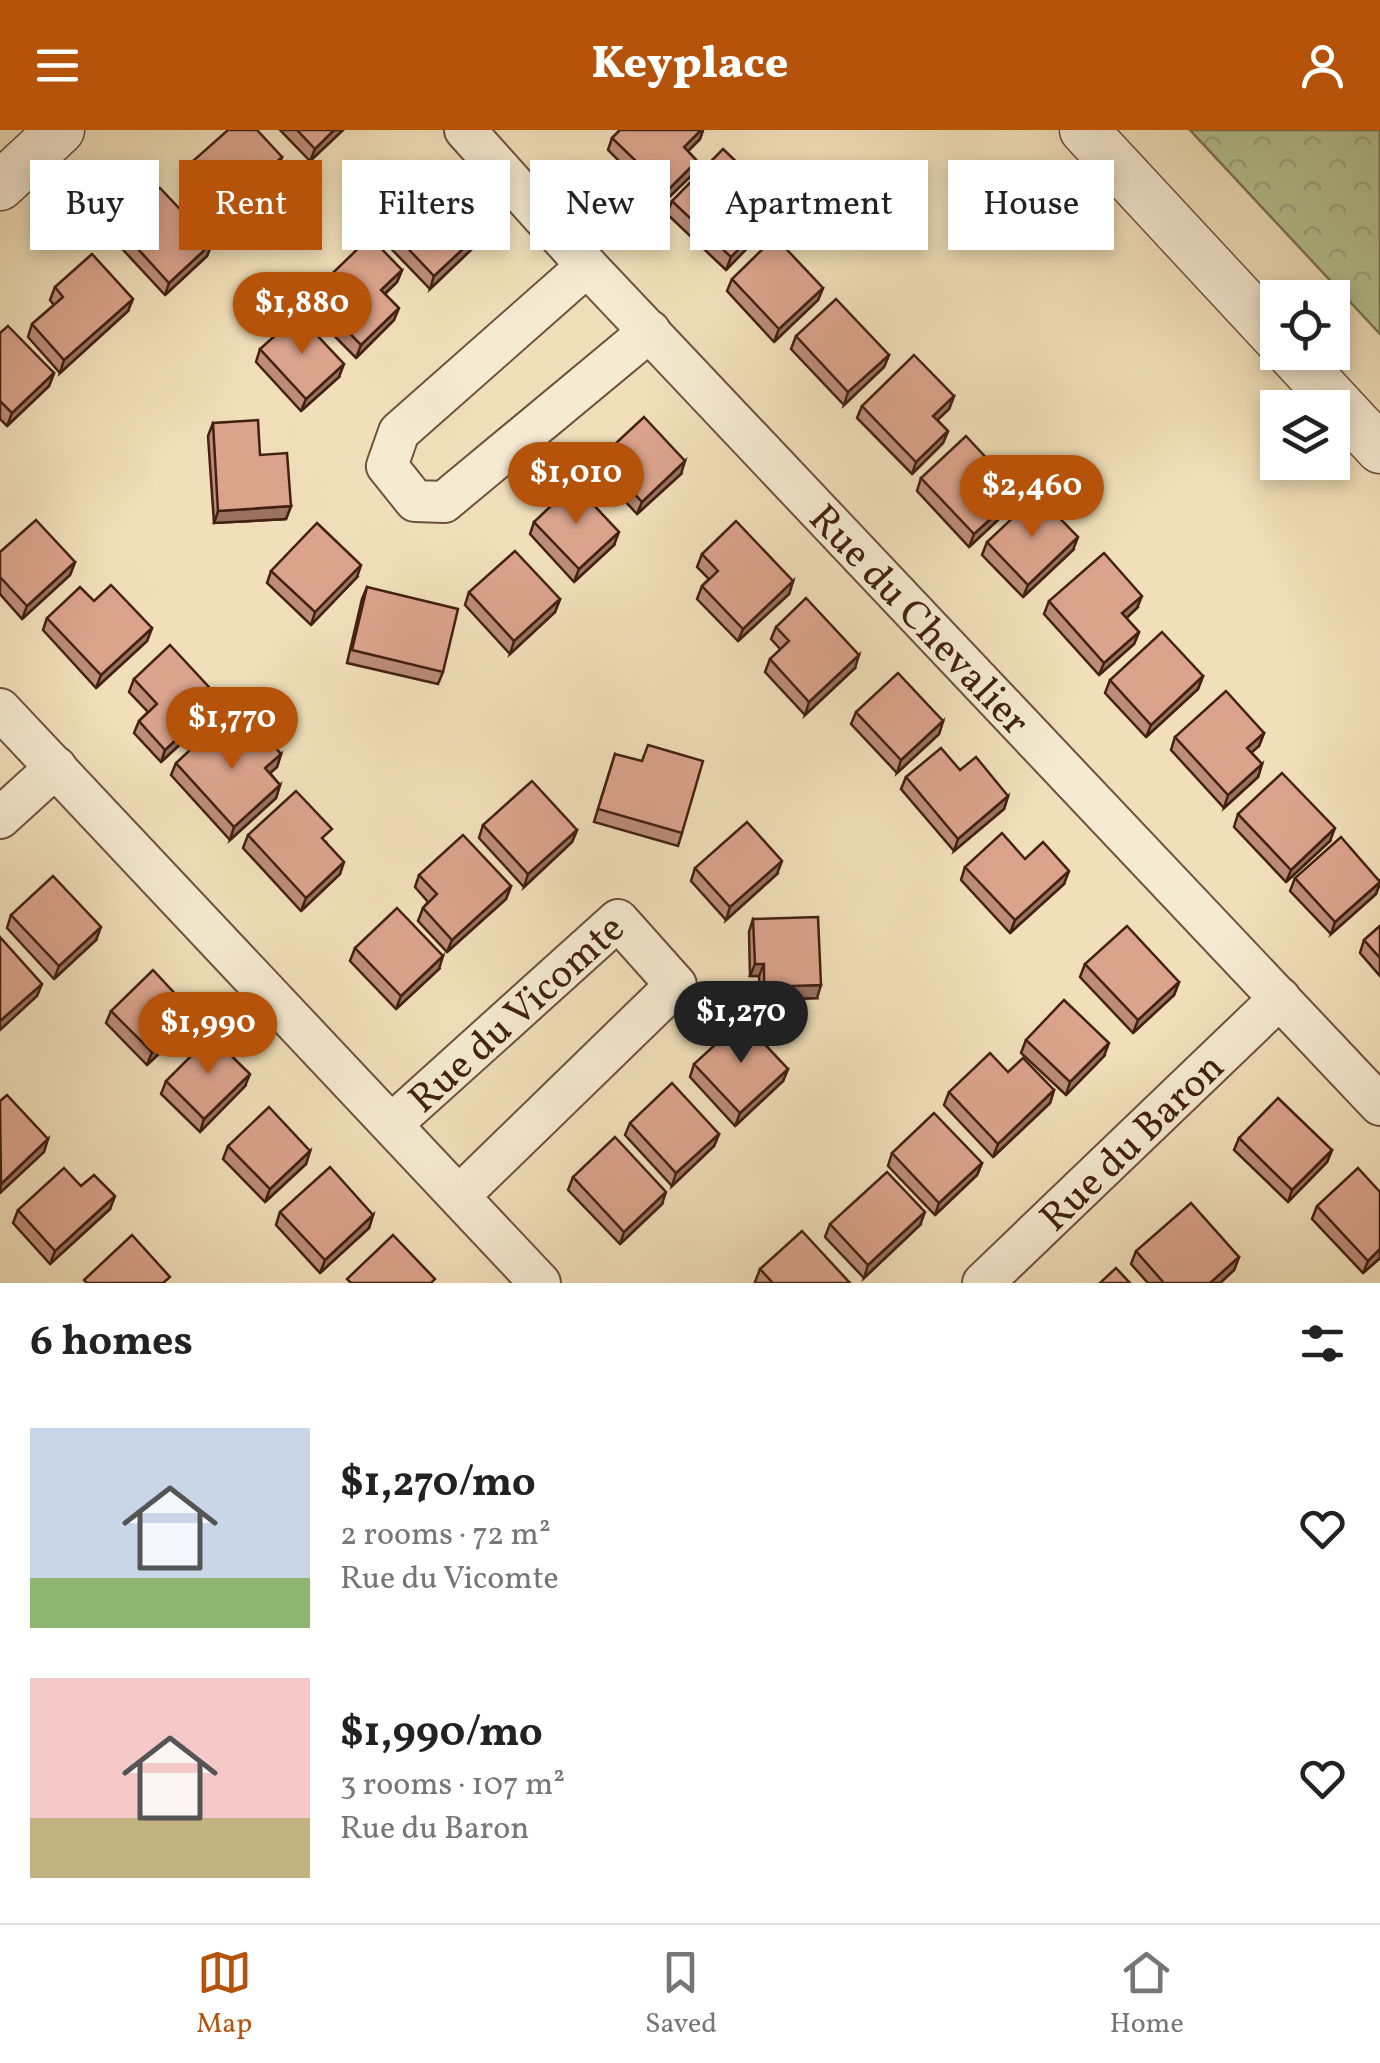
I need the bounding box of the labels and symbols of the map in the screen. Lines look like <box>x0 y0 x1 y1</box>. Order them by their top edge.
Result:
pin: $1,880 <box>221 272 383 357</box>
pin: $1,010 <box>495 442 657 527</box>
pin: $2,460 <box>951 455 1113 540</box>
street label: Rue du Chevalier <box>794 493 1041 749</box>
pin: $1,770 <box>151 687 313 772</box>
street label: Rue du Vicomte <box>398 903 638 1128</box>
pin: $1,270 <box>660 981 822 1066</box>
pin: $1,990 <box>127 992 289 1077</box>
street label: Rue du Baron <box>1029 1042 1239 1246</box>

